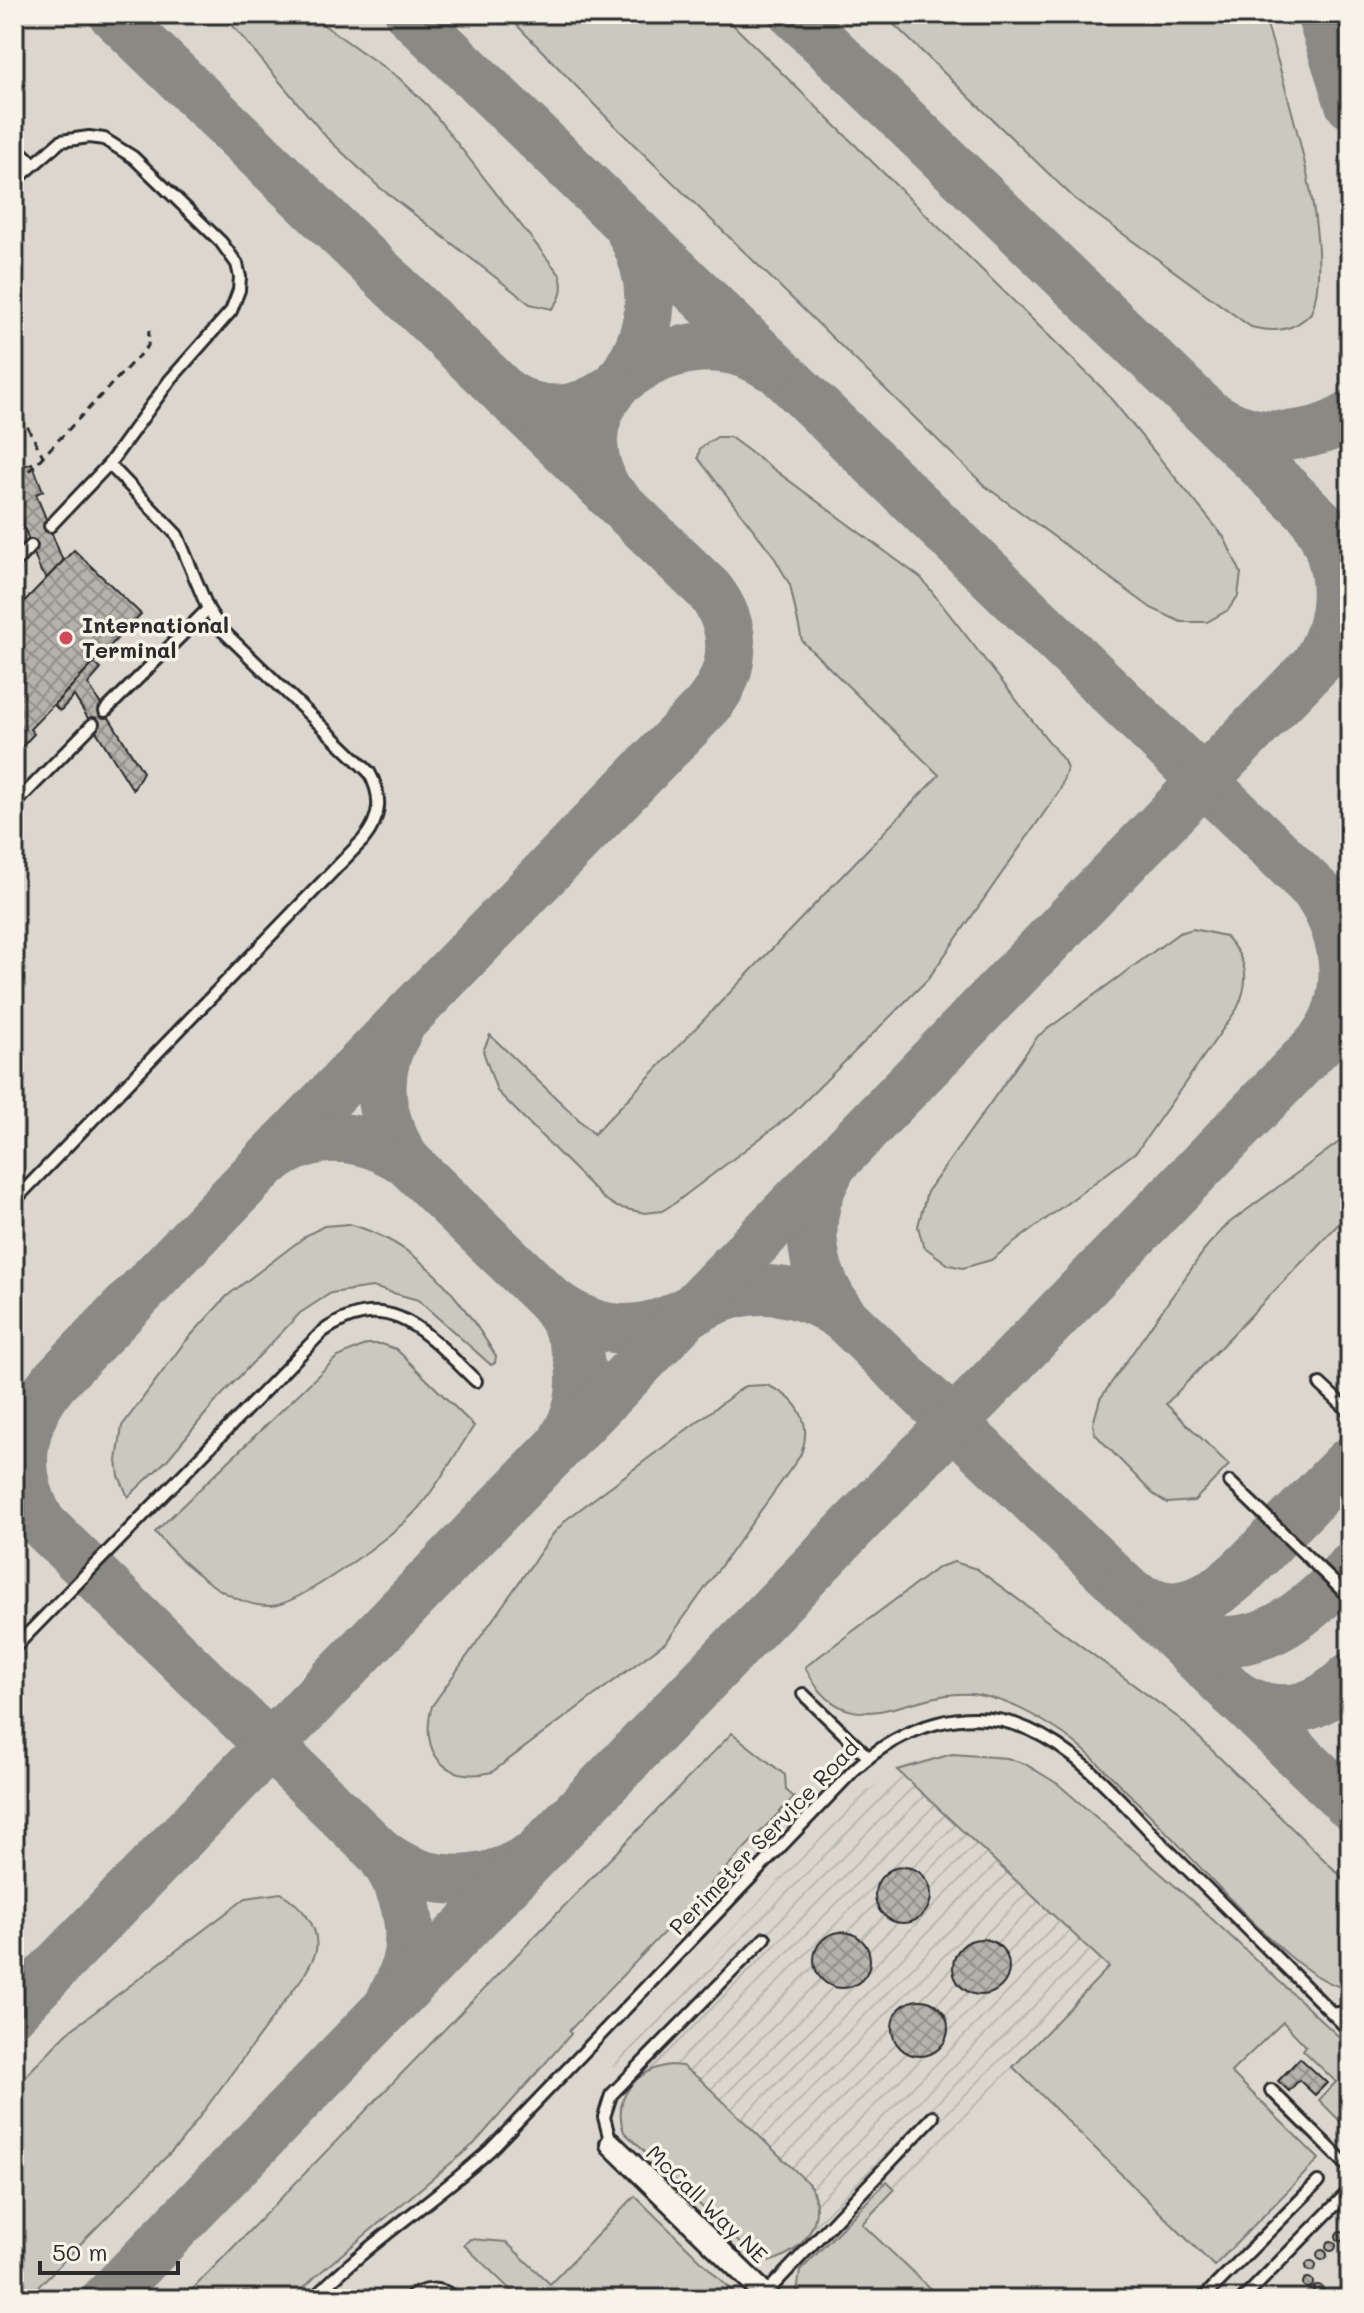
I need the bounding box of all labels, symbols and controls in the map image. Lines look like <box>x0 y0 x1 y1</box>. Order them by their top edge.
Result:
place label: International Terminal <box>82 610 229 664</box>
marker: International Terminal <box>57 629 75 647</box>
street label: Perimeter Service Road <box>662 1733 865 1941</box>
street label: McCall Way NE <box>640 2138 774 2269</box>
scale bar <box>40 2225 178 2275</box>
text: 50 m <box>52 2236 108 2267</box>

